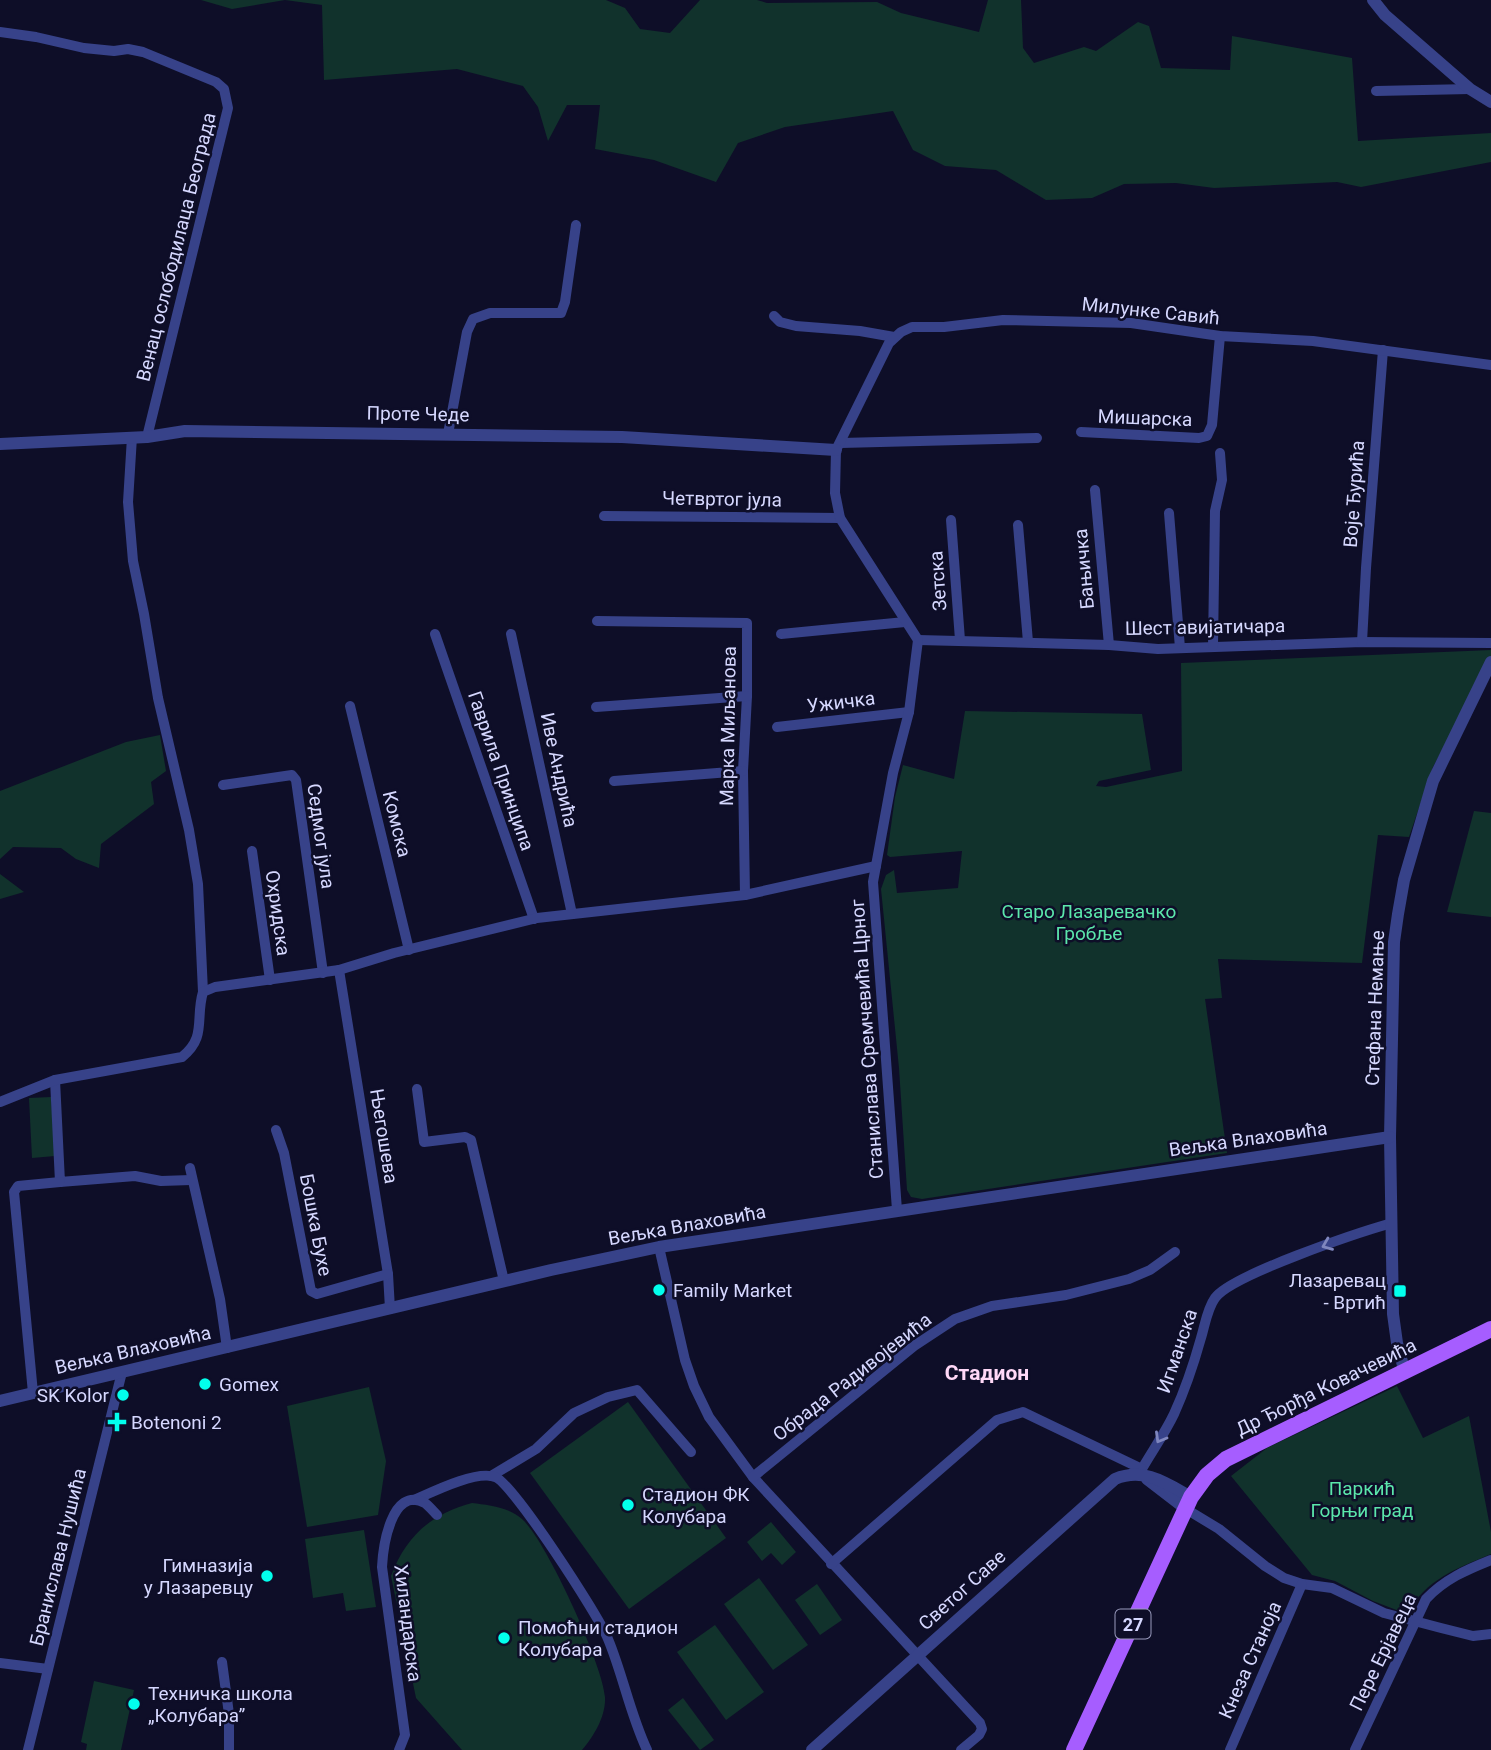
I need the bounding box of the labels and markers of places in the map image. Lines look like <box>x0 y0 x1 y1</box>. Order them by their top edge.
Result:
place label: Лазаревац - Вртић <box>1289 1269 1386 1314</box>
place label: Family Market <box>673 1279 792 1302</box>
marker: Family Market <box>651 1282 667 1298</box>
marker: Лазаревац - Вртић <box>1392 1283 1408 1299</box>
place label: Gomex <box>219 1373 280 1396</box>
marker: Gomex <box>197 1376 213 1392</box>
place label: SK Kolor <box>37 1384 110 1407</box>
marker: SK Kolor <box>115 1387 131 1403</box>
place label: Botenoni 2 <box>131 1411 222 1434</box>
marker: Botenoni 2 <box>109 1414 125 1430</box>
place label: Стадион ФК Колубара <box>642 1483 750 1528</box>
marker: Стадион ФК Колубара <box>620 1497 636 1513</box>
place label: Гимназија у Лазаревцу <box>144 1554 253 1599</box>
marker: Гимназија у Лазаревцу <box>259 1568 275 1584</box>
place label: Помоћни стадион Колубара <box>518 1616 678 1661</box>
marker: Помоћни стадион Колубара <box>496 1630 512 1646</box>
place label: Техничка школа „Колубара” <box>148 1682 293 1727</box>
marker: Техничка школа „Колубара” <box>126 1696 142 1712</box>

